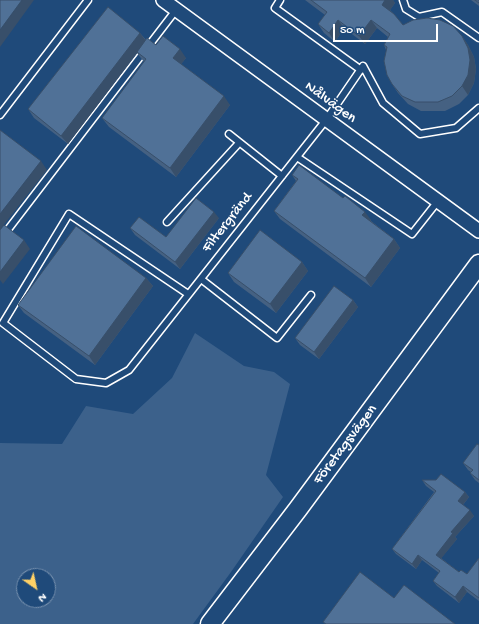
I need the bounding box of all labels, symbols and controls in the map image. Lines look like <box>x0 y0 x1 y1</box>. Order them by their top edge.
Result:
scale bar <box>335 16 440 42</box>
text: 50 m <box>340 24 365 38</box>
street label: Nålvägen <box>301 78 359 128</box>
street label: Filtergränd <box>199 189 257 257</box>
street label: Företagsvägen <box>310 402 382 488</box>
north arrow <box>16 568 56 608</box>
text: N <box>36 590 48 604</box>

